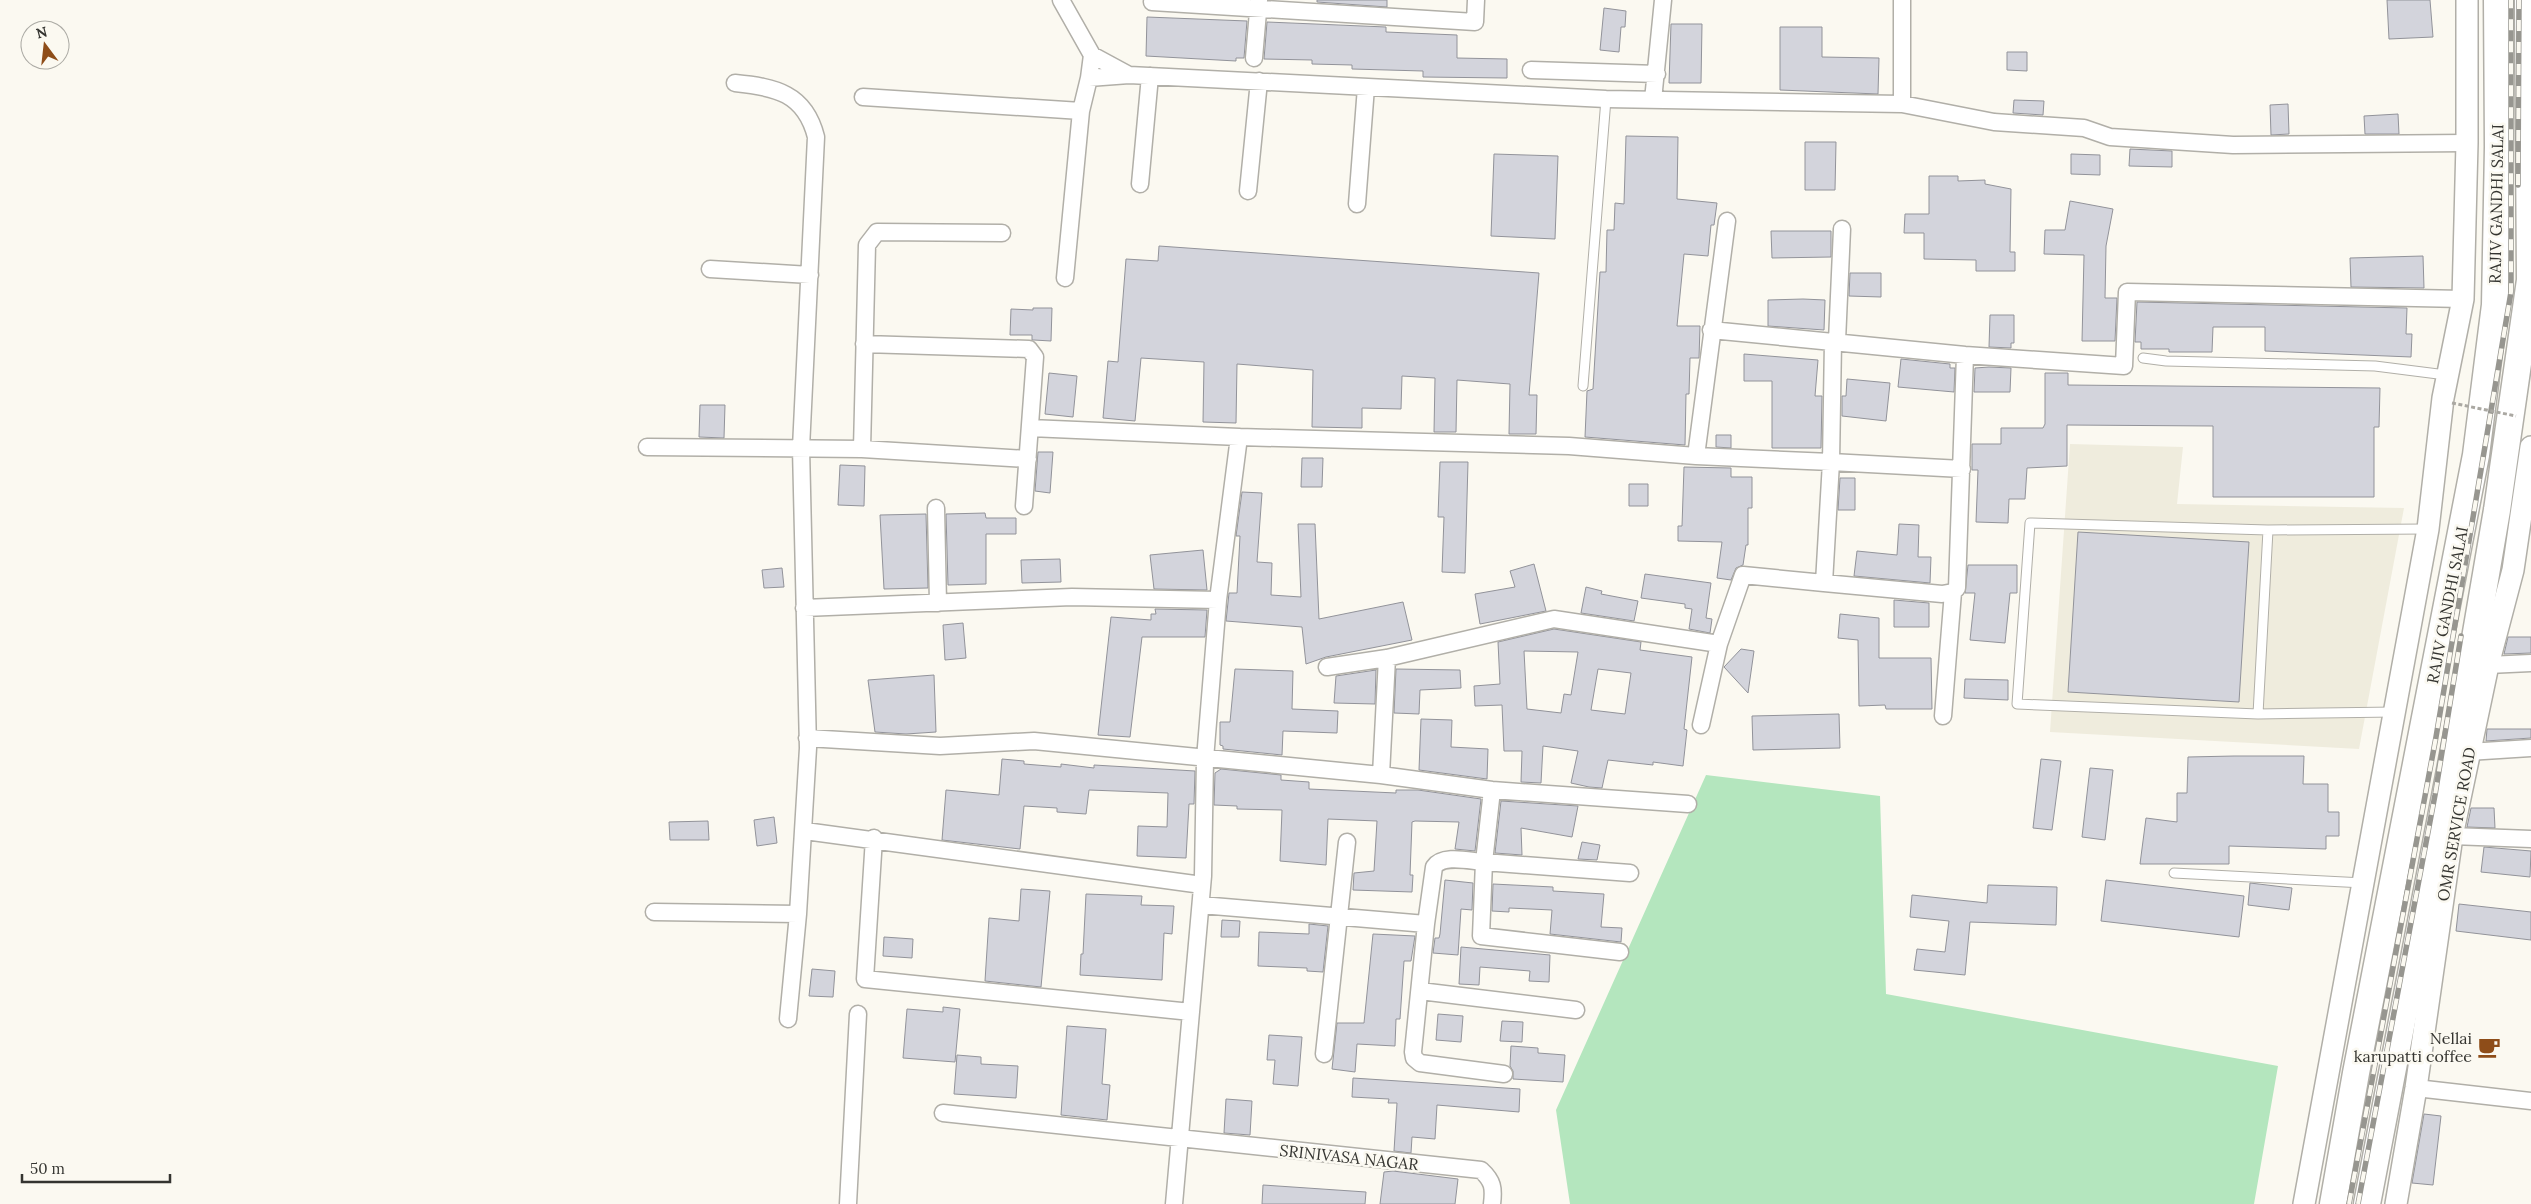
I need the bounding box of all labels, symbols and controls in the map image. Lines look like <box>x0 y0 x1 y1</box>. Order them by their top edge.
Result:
north arrow <box>20 20 70 70</box>
text: N <box>34 22 49 43</box>
street label: RAJIV GANDHI SALAI <box>2485 124 2507 284</box>
street label: RAJIV GANDHI SALAI <box>2422 525 2472 685</box>
street label: OMR SERVICE ROAD <box>2433 745 2479 903</box>
place label: Nellai karupatti coffee <box>2354 1028 2472 1066</box>
cafe icon: Nellai karupatti coffee <box>2476 1034 2502 1060</box>
street label: SRINIVASA NAGAR <box>1279 1140 1420 1174</box>
scale bar <box>22 1152 170 1184</box>
text: 50 m <box>30 1159 65 1178</box>

